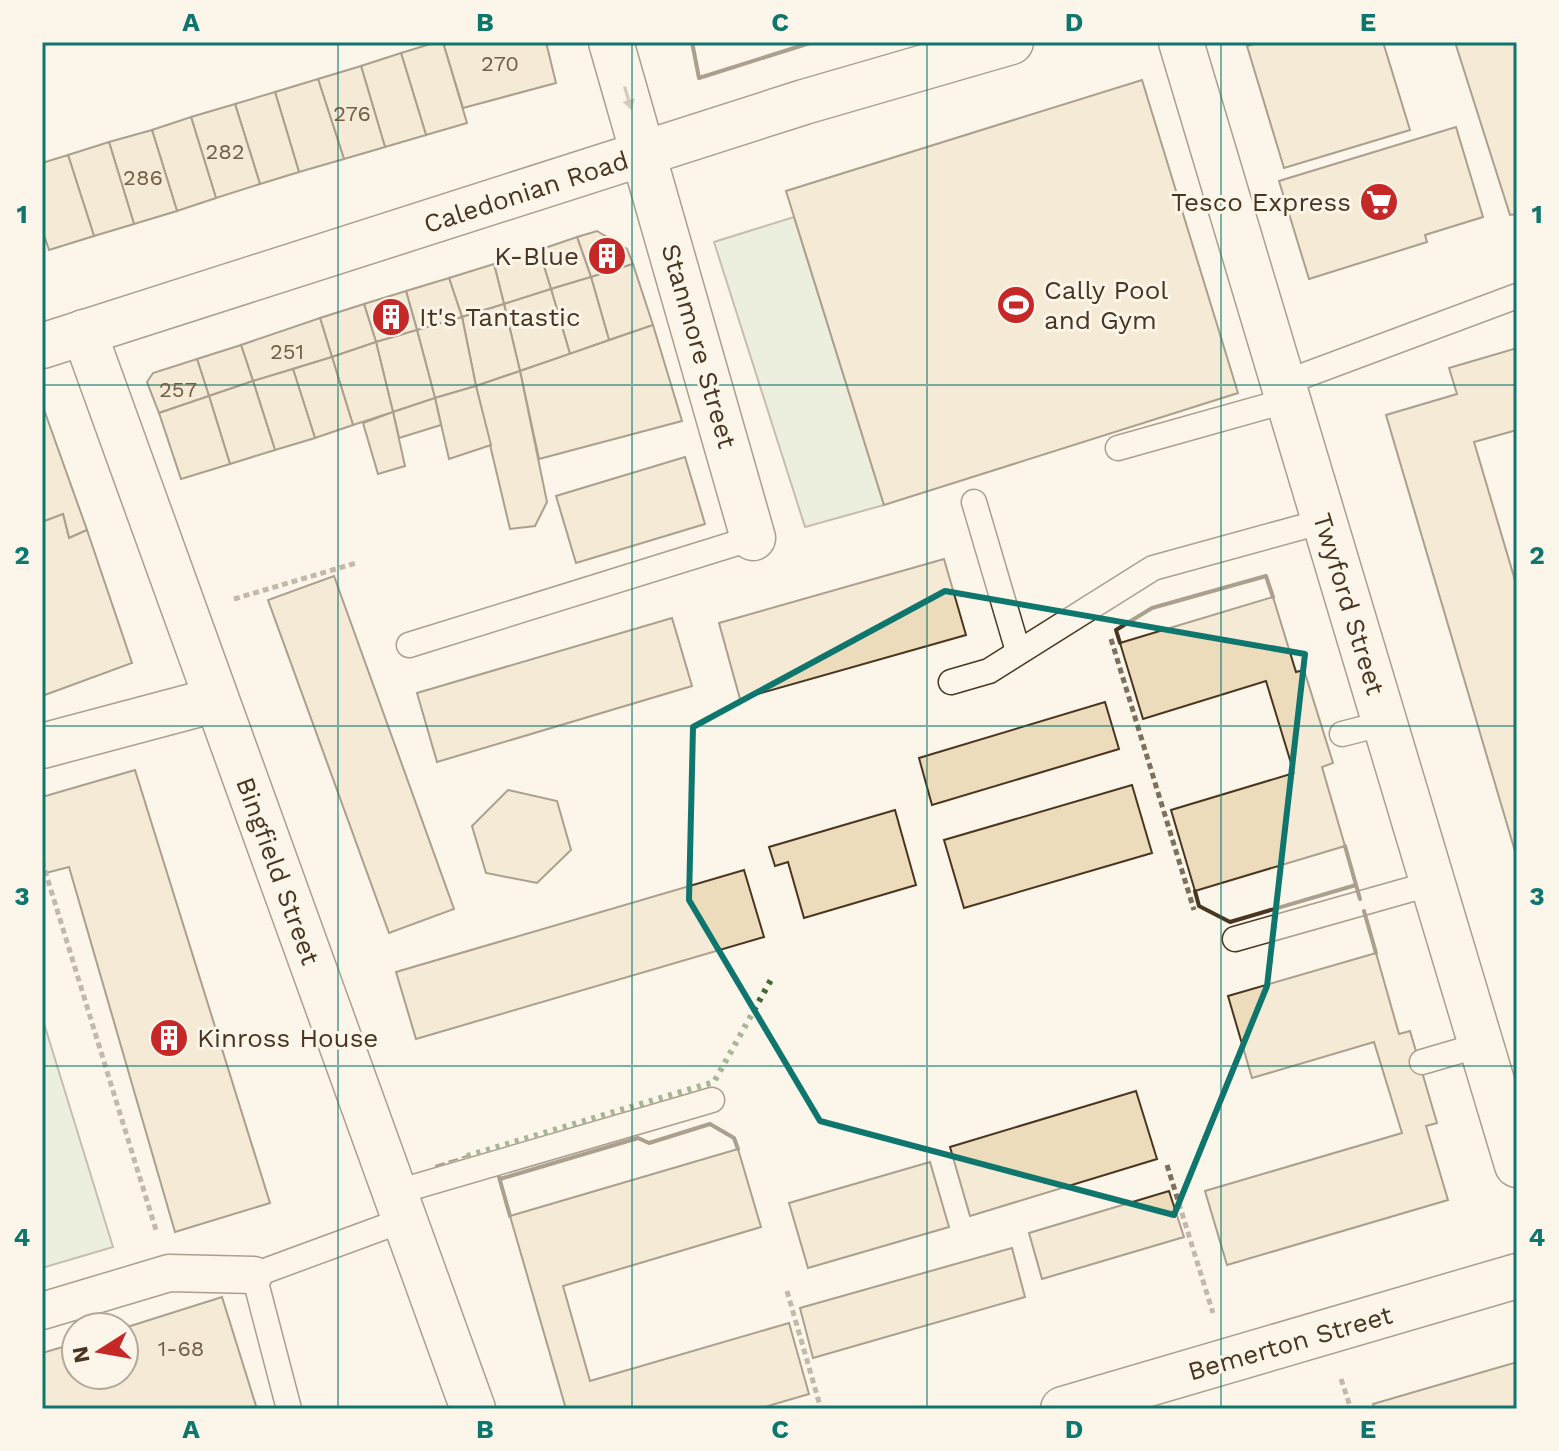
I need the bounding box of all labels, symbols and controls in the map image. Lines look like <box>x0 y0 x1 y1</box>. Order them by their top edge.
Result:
text: A <box>182 7 200 37</box>
text: B <box>476 7 494 37</box>
text: C <box>771 7 789 37</box>
text: D <box>1065 7 1083 37</box>
text: E <box>1360 7 1376 37</box>
house number: 270 <box>481 51 519 76</box>
one-way arrow <box>622 87 634 111</box>
house number: 276 <box>333 101 371 126</box>
house number: 282 <box>205 139 245 164</box>
street label: Caledonian Road <box>420 145 632 239</box>
house number: 286 <box>123 165 163 190</box>
supermarket icon: Tesco Express <box>1358 181 1400 223</box>
place label: Tesco Express <box>1171 187 1351 217</box>
text: 1 <box>16 199 28 229</box>
text: 1 <box>1531 199 1543 229</box>
building icon: K-Blue <box>586 235 628 277</box>
street label: Stanmore Street <box>655 240 743 452</box>
place label: K-Blue <box>494 241 579 271</box>
place label: Cally Pool and Gym <box>1044 275 1168 335</box>
sports icon: Cally Pool and Gym <box>995 284 1037 326</box>
building icon: It's Tantastic <box>370 296 412 338</box>
place label: It's Tantastic <box>419 302 581 332</box>
house number: 251 <box>270 339 304 364</box>
house number: 257 <box>159 377 197 402</box>
street label: Twyford Street <box>1307 510 1391 698</box>
text: 2 <box>14 540 30 570</box>
text: 2 <box>1529 540 1545 570</box>
street label: Bingfield Street <box>230 773 326 969</box>
text: 3 <box>14 881 30 911</box>
text: 3 <box>1529 881 1545 911</box>
building icon: Kinross House <box>148 1017 190 1059</box>
place label: Kinross House <box>197 1023 378 1053</box>
text: 4 <box>14 1222 31 1252</box>
text: 4 <box>1529 1222 1546 1252</box>
street label: Bemerton Street <box>1184 1299 1396 1387</box>
north arrow <box>60 1311 140 1391</box>
house number: 1-68 <box>158 1336 204 1361</box>
text: N <box>67 1344 95 1365</box>
text: A <box>182 1414 200 1444</box>
text: B <box>476 1414 494 1444</box>
text: C <box>771 1414 789 1444</box>
text: D <box>1065 1414 1083 1444</box>
text: E <box>1360 1414 1376 1444</box>

